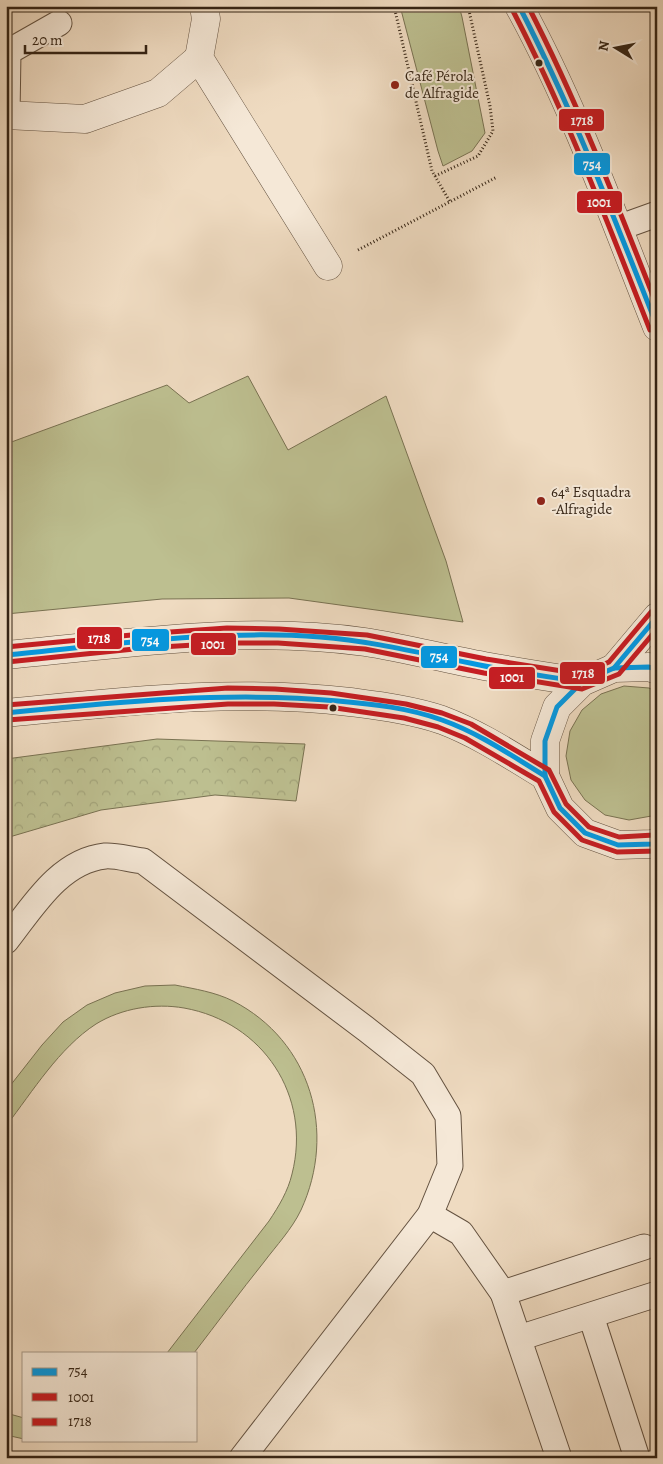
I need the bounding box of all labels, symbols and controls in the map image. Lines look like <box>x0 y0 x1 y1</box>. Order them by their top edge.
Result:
scale bar <box>25 22 146 54</box>
north arrow <box>590 22 640 72</box>
text: 20 m <box>32 30 63 50</box>
text: N <box>593 39 614 53</box>
unlabelled marker <box>534 58 544 68</box>
place label: Café Pérola de Alfragide <box>405 66 479 103</box>
marker: Café Pérola de Alfragide <box>389 79 401 91</box>
line badge: 1718 <box>558 108 605 132</box>
text: 1718 <box>571 111 594 130</box>
line badge: 754 <box>573 152 611 176</box>
text: 754 <box>583 155 602 174</box>
line badge: 1001 <box>576 190 623 214</box>
text: 1001 <box>587 193 611 212</box>
place label: 64ª Esquadra -Alfragide <box>551 482 631 519</box>
marker: 64ª Esquadra -Alfragide <box>535 495 547 507</box>
line badge: 1718 <box>76 626 123 650</box>
line badge: 754 <box>131 628 170 652</box>
text: 1718 <box>88 629 111 648</box>
text: 754 <box>141 631 160 650</box>
line badge: 1001 <box>190 632 237 656</box>
text: 1001 <box>201 635 225 654</box>
line badge: 754 <box>420 645 458 669</box>
text: 754 <box>430 647 449 666</box>
line badge: 1718 <box>559 661 606 685</box>
text: 1718 <box>572 664 595 683</box>
line badge: 1001 <box>488 666 536 690</box>
text: 1001 <box>500 668 524 687</box>
unlabelled marker <box>328 703 338 713</box>
legend <box>22 1352 198 1442</box>
text: 754 <box>68 1361 88 1381</box>
text: 1001 <box>68 1387 94 1407</box>
text: 1718 <box>68 1411 92 1431</box>

